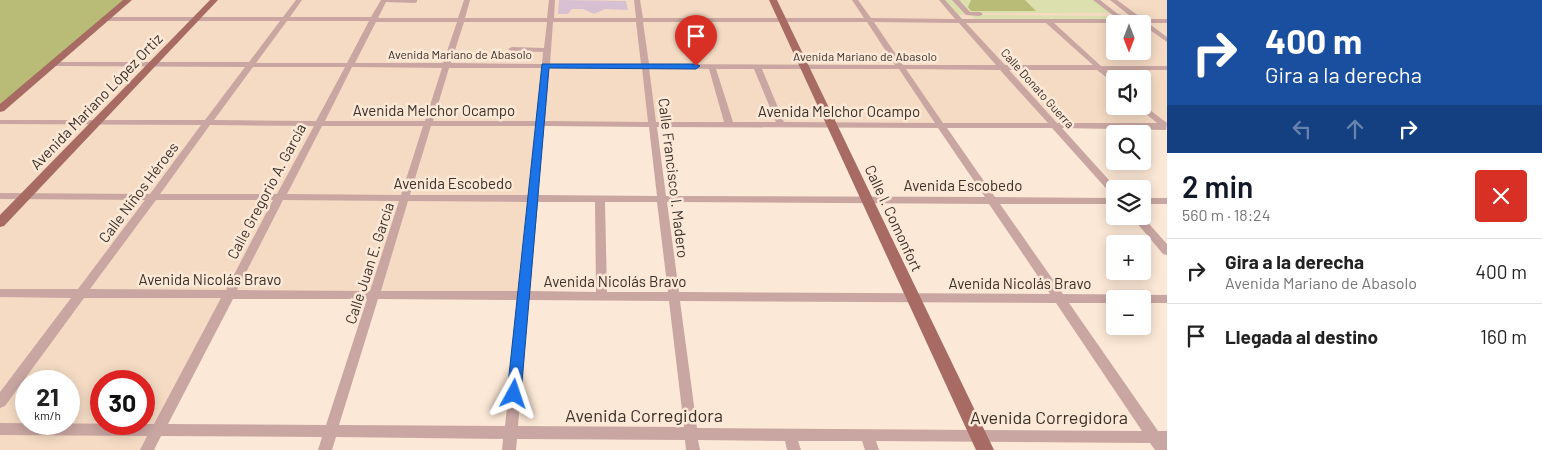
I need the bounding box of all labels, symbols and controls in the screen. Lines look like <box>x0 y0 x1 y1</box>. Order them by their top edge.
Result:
pin <box>675 15 717 66</box>
north arrow <box>1106 15 1151 60</box>
map controls <box>1106 15 1151 335</box>
text: 400 m <box>1265 19 1362 61</box>
icon: right <box>1182 20 1247 85</box>
icon: arrive <box>682 22 710 50</box>
street label: Avenida Mariano López Ortiz <box>26 29 166 173</box>
street label: Calle Donato Guerra <box>999 45 1077 131</box>
street label: Avenida Mariano de Abasolo <box>388 47 532 61</box>
street label: Avenida Mariano de Abasolo <box>793 49 937 63</box>
text: Gira a la derecha <box>1265 61 1422 87</box>
button: sound <box>1106 70 1151 115</box>
street label: Calle Francisco I. Madero <box>655 97 693 259</box>
street label: Avenida Melchor Ocampo <box>353 101 515 119</box>
street label: Avenida Melchor Ocampo <box>758 102 920 120</box>
icon: left <box>1288 115 1316 143</box>
icon: ahead <box>1341 115 1369 143</box>
icon: right <box>1394 115 1422 143</box>
street label: Calle Gregorio A. García <box>223 120 309 262</box>
button: search <box>1106 125 1151 170</box>
street label: Calle Niños Héroes <box>94 138 182 246</box>
street label: Calle I. Comonfort <box>861 162 927 274</box>
text: 2 min <box>1182 168 1253 204</box>
button: close <box>1475 170 1527 222</box>
street label: Avenida Escobedo <box>394 174 512 192</box>
street label: Avenida Escobedo <box>904 176 1022 194</box>
button: layers <box>1106 180 1151 225</box>
street label: Calle Juan E. García <box>341 200 397 326</box>
text: 560 m · 18:24 <box>1182 205 1270 224</box>
button: + <box>1106 235 1151 280</box>
text: Gira a la derecha <box>1225 250 1364 273</box>
icon: right <box>1182 257 1210 285</box>
text: 400 m <box>1476 260 1527 283</box>
street label: Avenida Nicolás Bravo <box>139 270 281 288</box>
street label: Avenida Nicolás Bravo <box>544 272 686 290</box>
text: Avenida Mariano de Abasolo <box>1225 273 1417 292</box>
street label: Avenida Nicolás Bravo <box>949 274 1091 292</box>
button: − <box>1106 290 1151 335</box>
icon: arrive <box>1182 322 1210 350</box>
text: Llegada al destino <box>1225 325 1378 348</box>
text: 160 m <box>1480 325 1527 348</box>
position arrow <box>487 367 539 419</box>
speed limit sign: 30 <box>90 370 155 435</box>
text: 21 <box>36 381 59 411</box>
street label: Avenida Corregidora <box>565 404 723 426</box>
street label: Avenida Corregidora <box>970 406 1128 428</box>
text: km/h <box>34 408 61 422</box>

